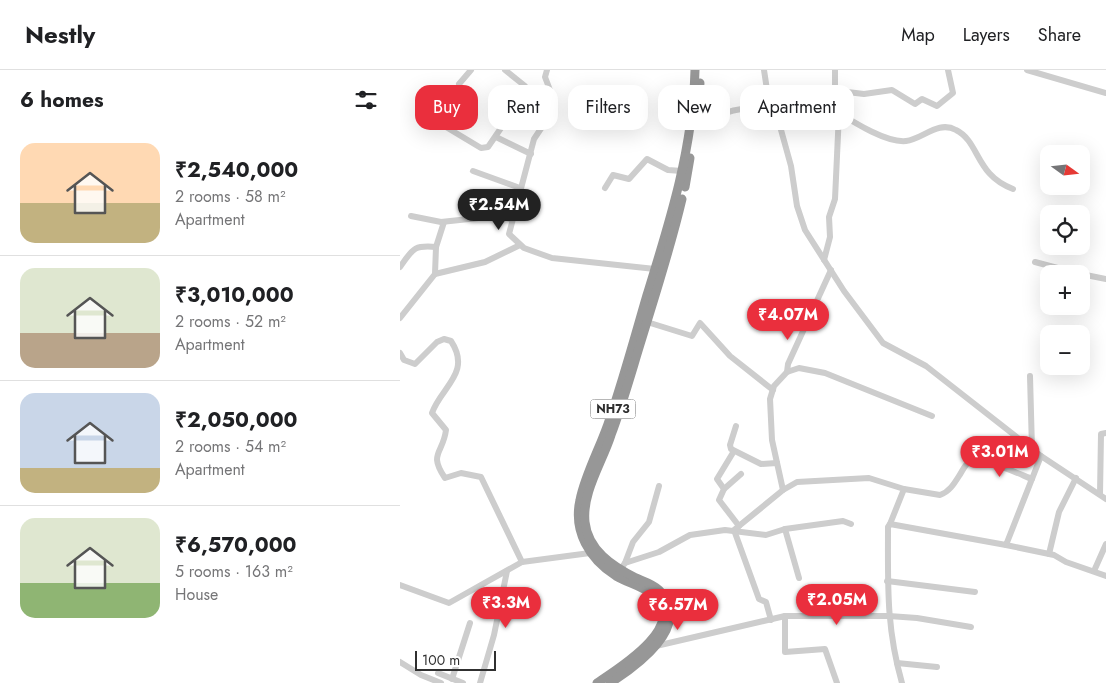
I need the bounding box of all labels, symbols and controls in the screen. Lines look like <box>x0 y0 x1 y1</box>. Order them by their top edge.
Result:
text: Nestly <box>25 17 95 52</box>
text: Map <box>901 22 935 48</box>
text: Layers <box>963 22 1010 48</box>
text: Share <box>1038 22 1081 48</box>
text: 6 homes <box>20 85 104 115</box>
chip: Buy <box>415 85 478 130</box>
chip: Rent <box>488 85 558 130</box>
chip: Filters <box>568 85 648 130</box>
chip: New <box>658 85 730 130</box>
chip: Apartment <box>740 85 854 130</box>
icon: filters <box>352 86 380 114</box>
north arrow <box>1040 145 1090 195</box>
map controls <box>1040 145 1090 375</box>
text: ₹2,540,000 <box>175 155 298 185</box>
icon: home <box>60 163 120 223</box>
text: 2 rooms · 58 m² <box>175 185 286 208</box>
pin: ₹2.54M <box>458 189 540 231</box>
text: ₹2.54M <box>469 193 529 216</box>
button: locate <box>1040 205 1090 255</box>
text: Apartment <box>175 208 245 231</box>
button: + <box>1040 265 1090 315</box>
text: ₹3,010,000 <box>175 280 294 310</box>
icon: home <box>60 288 120 348</box>
pin: ₹4.07M <box>747 298 829 341</box>
text: ₹4.07M <box>758 303 818 326</box>
text: 2 rooms · 52 m² <box>175 310 286 333</box>
button: − <box>1040 325 1090 375</box>
text: Apartment <box>175 333 245 356</box>
road number: NH73 <box>590 399 636 418</box>
text: ₹2,050,000 <box>175 405 297 435</box>
icon: home <box>60 413 120 473</box>
text: 2 rooms · 54 m² <box>175 435 286 458</box>
pin: ₹3.01M <box>959 436 1041 478</box>
text: ₹3.01M <box>972 440 1029 463</box>
text: Apartment <box>175 458 245 481</box>
text: ₹6,570,000 <box>175 530 297 560</box>
icon: home <box>60 538 120 598</box>
text: 5 rooms · 163 m² <box>175 560 293 583</box>
text: House <box>175 583 218 606</box>
pin: ₹2.05M <box>796 584 878 626</box>
pin: ₹3.3M <box>471 586 541 629</box>
pin: ₹6.57M <box>637 588 719 631</box>
text: ₹2.05M <box>807 588 867 611</box>
text: ₹3.3M <box>482 591 530 614</box>
text: ₹6.57M <box>648 593 708 616</box>
scale bar <box>415 648 496 671</box>
text: 100 m <box>422 650 460 670</box>

